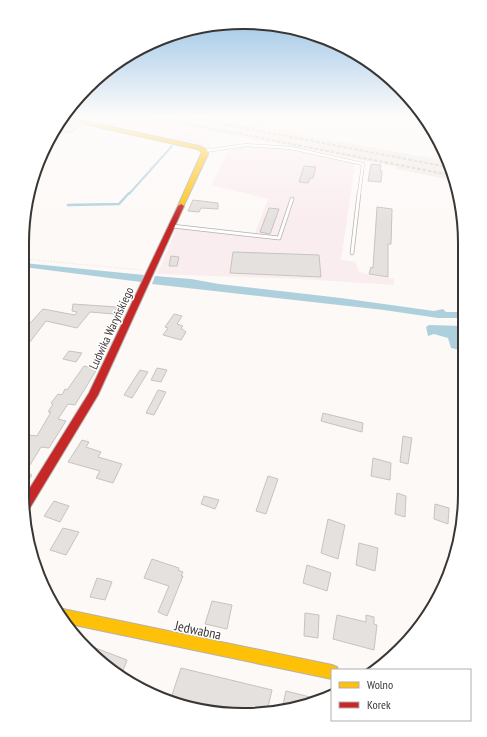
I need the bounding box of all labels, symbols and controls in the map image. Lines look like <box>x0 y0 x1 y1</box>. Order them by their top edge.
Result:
street label: Ludwika Waryńskiego <box>85 285 137 371</box>
street label: Jedwabna <box>172 616 223 644</box>
legend <box>331 669 471 721</box>
text: Wolno <box>367 677 393 692</box>
text: Korek <box>367 697 391 712</box>

